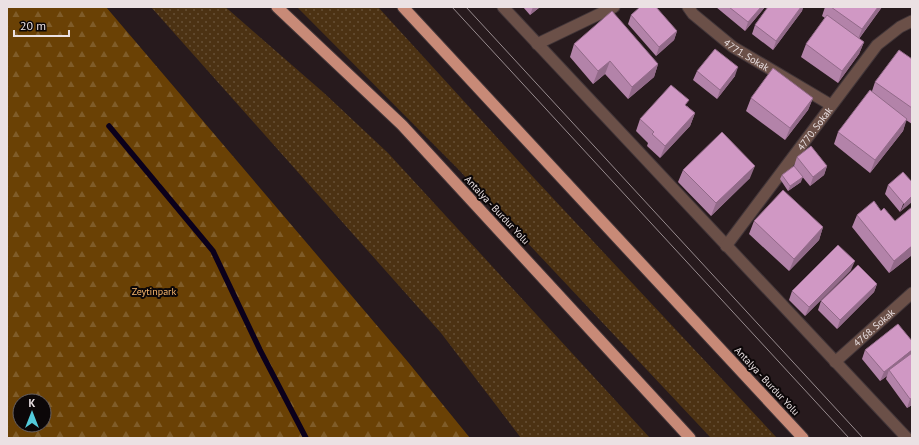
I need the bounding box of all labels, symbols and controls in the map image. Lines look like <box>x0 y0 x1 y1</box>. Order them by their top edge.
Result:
scale bar <box>14 12 69 38</box>
text: 20 m <box>20 18 46 33</box>
street label: 4771. Sokak <box>721 36 772 74</box>
street label: 4770. Sokak <box>794 104 835 153</box>
street label: Antalya - Burdur Yolu <box>462 173 532 247</box>
park label: Zeytinpark <box>132 285 176 298</box>
street label: 4768. Sokak <box>850 305 897 349</box>
street label: Antalya - Burdur Yolu <box>732 344 802 418</box>
north arrow <box>12 393 52 433</box>
text: K <box>29 396 36 410</box>

